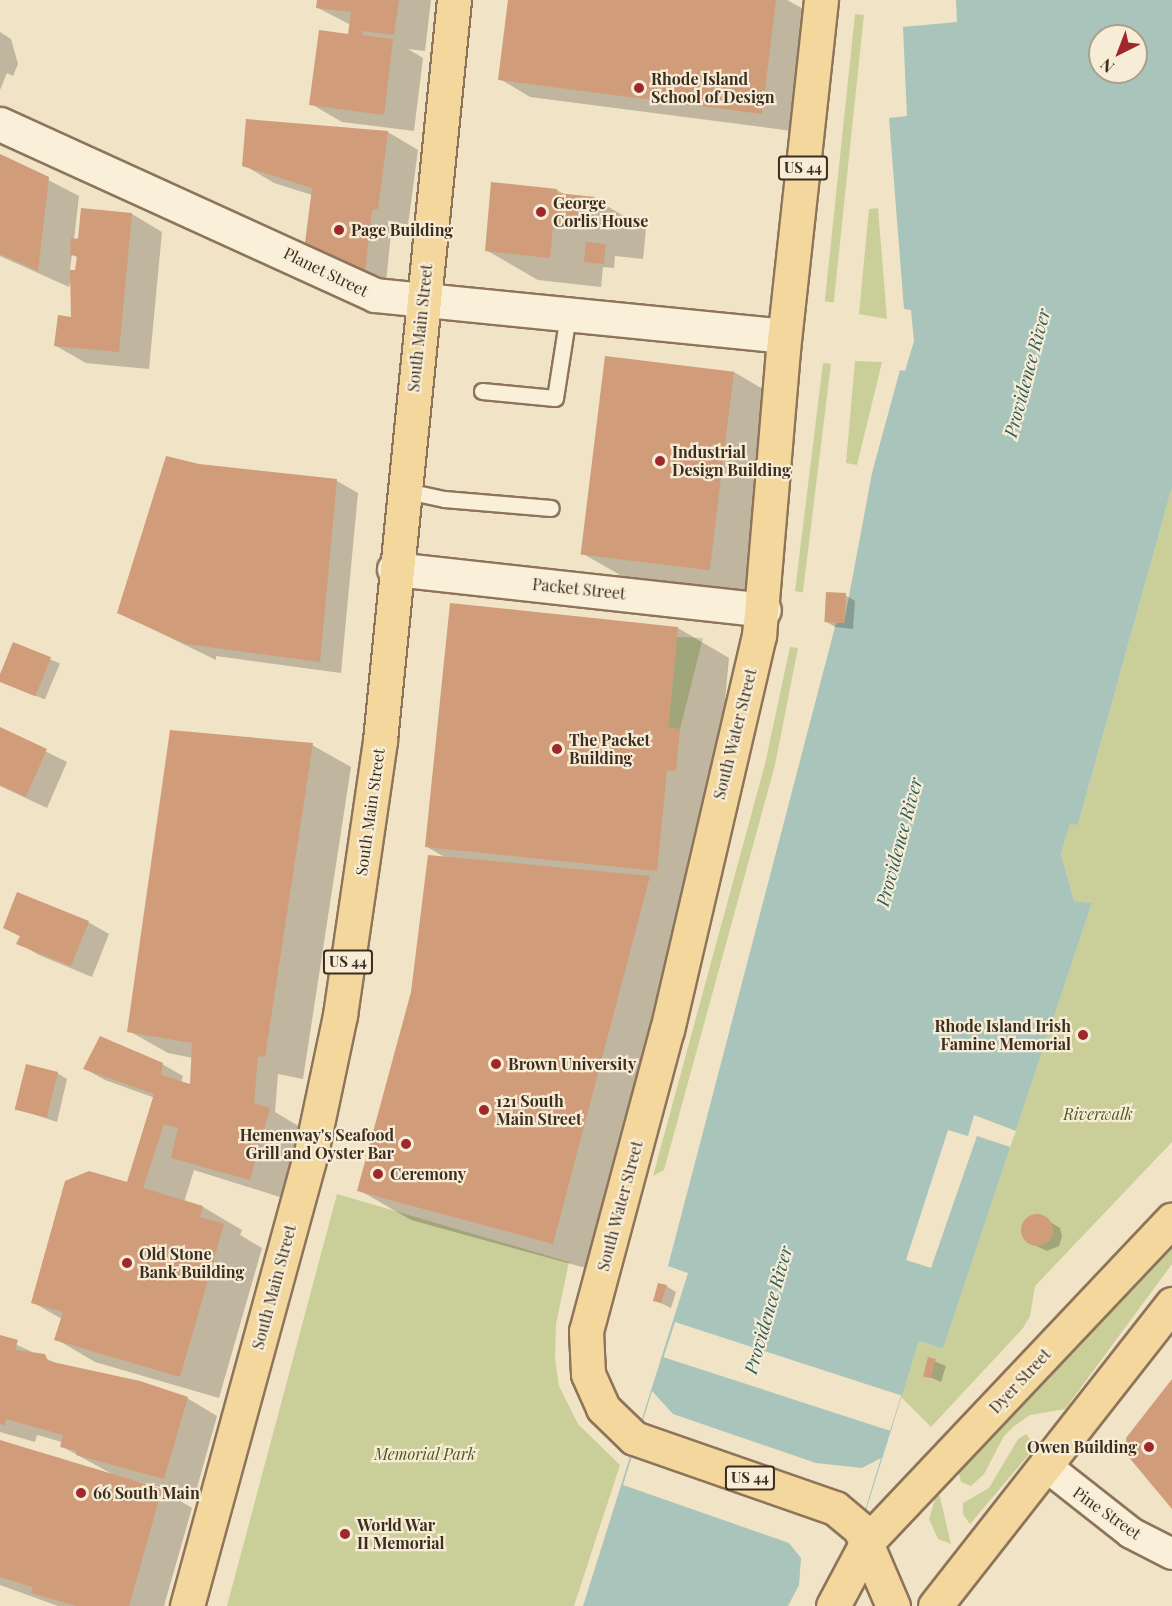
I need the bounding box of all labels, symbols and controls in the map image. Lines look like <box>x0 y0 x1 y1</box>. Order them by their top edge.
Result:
north arrow <box>1088 24 1148 84</box>
text: N <box>1096 55 1118 78</box>
place label: Rhode Island School of Design <box>651 69 775 107</box>
marker: Rhode Island School of Design <box>632 81 646 95</box>
road number: US 44 <box>778 156 828 180</box>
place label: George Corlis House <box>553 193 648 231</box>
marker: George Corlis House <box>534 205 548 219</box>
place label: Page Building <box>351 220 453 240</box>
marker: Page Building <box>332 223 346 237</box>
street label: Planet Street <box>280 243 372 301</box>
street label: South Main Street <box>404 263 436 393</box>
water label: Providence River <box>999 306 1055 440</box>
place label: Industrial Design Building <box>672 442 791 480</box>
marker: Industrial Design Building <box>653 454 667 468</box>
street label: Packet Street <box>531 575 627 603</box>
street label: South Water Street <box>709 666 761 802</box>
place label: The Packet Building <box>569 730 650 768</box>
marker: The Packet Building <box>550 742 564 756</box>
street label: South Main Street <box>352 747 388 877</box>
water label: Providence River <box>871 775 927 909</box>
road number: US 44 <box>322 950 374 974</box>
place label: Rhode Island Irish Famine Memorial <box>934 1016 1071 1054</box>
marker: Rhode Island Irish Famine Memorial <box>1076 1028 1090 1042</box>
place label: Brown University <box>508 1054 636 1074</box>
marker: Brown University <box>489 1057 503 1071</box>
place label: 121 South Main Street <box>496 1091 582 1129</box>
marker: 121 South Main Street <box>477 1103 491 1117</box>
park label: Riverwalk <box>1063 1104 1133 1124</box>
place label: Hemenway's Seafood Grill and Oyster Bar <box>240 1125 394 1163</box>
marker: Hemenway's Seafood Grill and Oyster Bar <box>399 1137 413 1151</box>
street label: South Water Street <box>593 1138 647 1274</box>
place label: Ceremony <box>390 1164 466 1184</box>
marker: Ceremony <box>371 1167 385 1181</box>
street label: South Main Street <box>248 1222 300 1352</box>
place label: Old Stone Bank Building <box>139 1244 244 1282</box>
water label: Providence River <box>739 1244 797 1376</box>
marker: Old Stone Bank Building <box>120 1256 134 1270</box>
street label: Dyer Street <box>985 1345 1055 1417</box>
place label: Owen Building <box>1027 1437 1137 1457</box>
marker: Owen Building <box>1142 1440 1156 1454</box>
park label: Memorial Park <box>374 1444 476 1464</box>
road number: US 44 <box>724 1466 776 1490</box>
place label: 66 South Main <box>93 1483 200 1503</box>
street label: Pine Street <box>1069 1483 1145 1543</box>
marker: 66 South Main <box>74 1486 88 1500</box>
place label: World War II Memorial <box>357 1515 445 1553</box>
marker: World War II Memorial <box>338 1527 352 1541</box>

